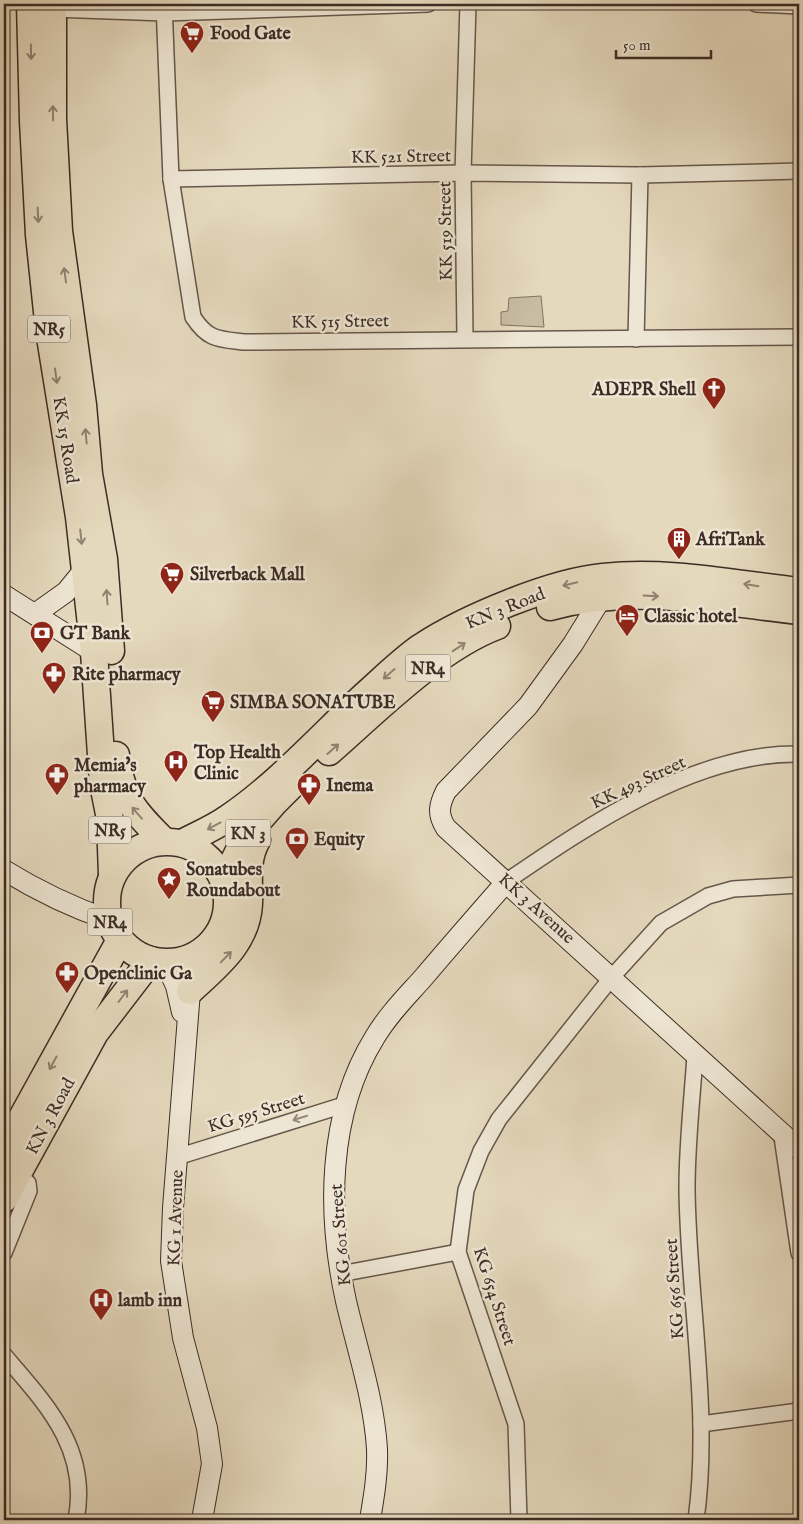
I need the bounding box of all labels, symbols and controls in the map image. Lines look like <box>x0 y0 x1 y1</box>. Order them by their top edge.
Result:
supermarket icon: Food Gate <box>179 20 205 54</box>
place label: Food Gate <box>210 23 291 46</box>
scale bar <box>616 28 710 60</box>
text: 50 m <box>623 36 651 55</box>
one-way arrow <box>26 44 36 60</box>
one-way arrow <box>48 105 58 121</box>
street label: KK 521 Street <box>351 145 451 170</box>
street label: KK 519 Street <box>434 181 459 281</box>
one-way arrow <box>34 207 43 223</box>
one-way arrow <box>60 267 70 283</box>
street label: KK 515 Street <box>291 310 389 335</box>
road number: NR5 <box>28 316 70 342</box>
one-way arrow <box>51 368 61 384</box>
church icon: ADEPR Shell <box>701 376 727 410</box>
place label: ADEPR Shell <box>591 379 697 402</box>
street label: KK 15 Road <box>46 395 83 486</box>
one-way arrow <box>81 428 90 444</box>
building icon: AfriTank <box>666 526 692 560</box>
one-way arrow <box>76 529 86 545</box>
place label: AfriTank <box>695 529 766 552</box>
supermarket icon: Silverback Mall <box>159 561 185 595</box>
place label: Silverback Mall <box>190 564 306 587</box>
one-way arrow <box>743 579 759 589</box>
one-way arrow <box>563 580 579 589</box>
street label: KN 3 Road <box>462 583 549 636</box>
one-way arrow <box>102 589 111 605</box>
one-way arrow <box>643 591 659 600</box>
hotel icon: Classic hotel <box>614 603 640 637</box>
place label: Classic hotel <box>644 606 738 629</box>
bank icon: GT Bank <box>29 620 55 654</box>
place label: GT Bank <box>60 623 131 646</box>
one-way arrow <box>452 642 466 652</box>
road number: NR4 <box>406 654 450 681</box>
pharmacy icon: Rite pharmacy <box>41 661 67 695</box>
place label: Rite pharmacy <box>72 664 182 687</box>
one-way arrow <box>383 669 396 680</box>
supermarket icon: SIMBA SONATUBE <box>200 689 226 723</box>
place label: SIMBA SONATUBE <box>230 692 396 715</box>
place label: Top Health Clinic <box>193 742 281 786</box>
one-way arrow <box>326 743 339 755</box>
hospital icon: Top Health Clinic <box>163 749 189 783</box>
street label: KK 493 Street <box>588 751 690 815</box>
place label: Memia's pharmacy <box>73 755 147 799</box>
pharmacy icon: Memia's pharmacy <box>44 762 70 796</box>
pharmacy icon: Inema <box>296 772 322 806</box>
place label: Inema <box>326 775 374 798</box>
one-way arrow <box>132 807 143 820</box>
road number: NR5 <box>89 816 131 844</box>
road number: KN 3 <box>226 820 270 846</box>
one-way arrow <box>206 821 221 831</box>
bank icon: Equity <box>284 826 310 860</box>
place label: Equity <box>314 829 366 852</box>
place label: Sonatubes Roundabout <box>186 859 281 903</box>
place icon: Sonatubes Roundabout <box>156 866 182 900</box>
street label: KK 3 Avenue <box>493 869 579 950</box>
road number: NR4 <box>88 909 132 936</box>
one-way arrow <box>220 951 232 964</box>
pharmacy icon: Openclinic Ga <box>54 960 80 994</box>
place label: Openclinic Ga <box>84 963 193 986</box>
one-way arrow <box>117 990 128 1003</box>
one-way arrow <box>47 1055 57 1070</box>
street label: KN 3 Road <box>21 1074 81 1159</box>
street label: KG 595 Street <box>205 1088 308 1139</box>
one-way arrow <box>293 1114 309 1124</box>
street label: KG 1 Avenue <box>163 1169 190 1267</box>
street label: KG 601 Street <box>326 1183 357 1287</box>
street label: KG 656 Street <box>660 1238 690 1340</box>
street label: KG 654 Street <box>467 1244 520 1349</box>
hospital icon: lamb inn <box>88 1287 114 1321</box>
place label: lamb inn <box>117 1290 183 1313</box>

